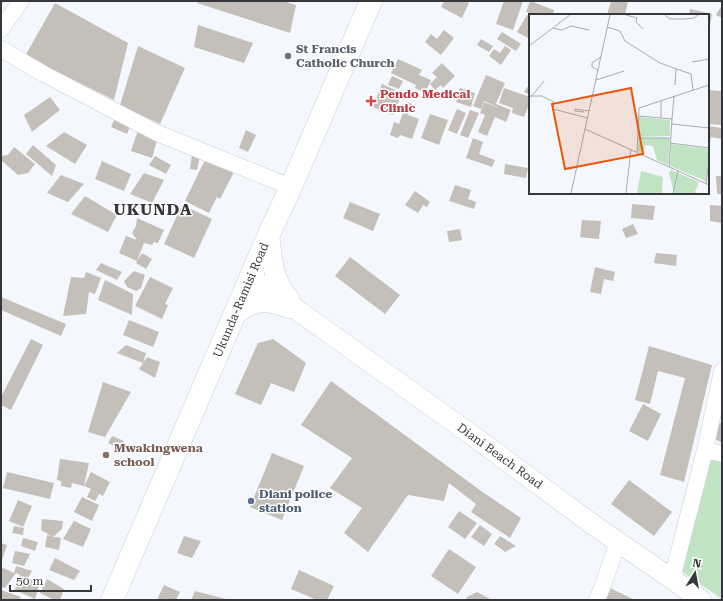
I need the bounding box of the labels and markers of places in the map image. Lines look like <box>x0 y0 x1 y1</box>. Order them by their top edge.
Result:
place label: St Francis Catholic Church <box>296 42 395 70</box>
marker: St Francis Catholic Church <box>283 51 293 61</box>
place label: Pendo Medical Clinic <box>380 87 470 115</box>
marker: Pendo Medical Clinic <box>365 95 377 107</box>
place label: Mwakingwena school <box>114 441 203 469</box>
marker: Mwakingwena school <box>101 450 111 460</box>
place label: Diani police station <box>259 487 332 515</box>
marker: Diani police station <box>246 496 256 506</box>

